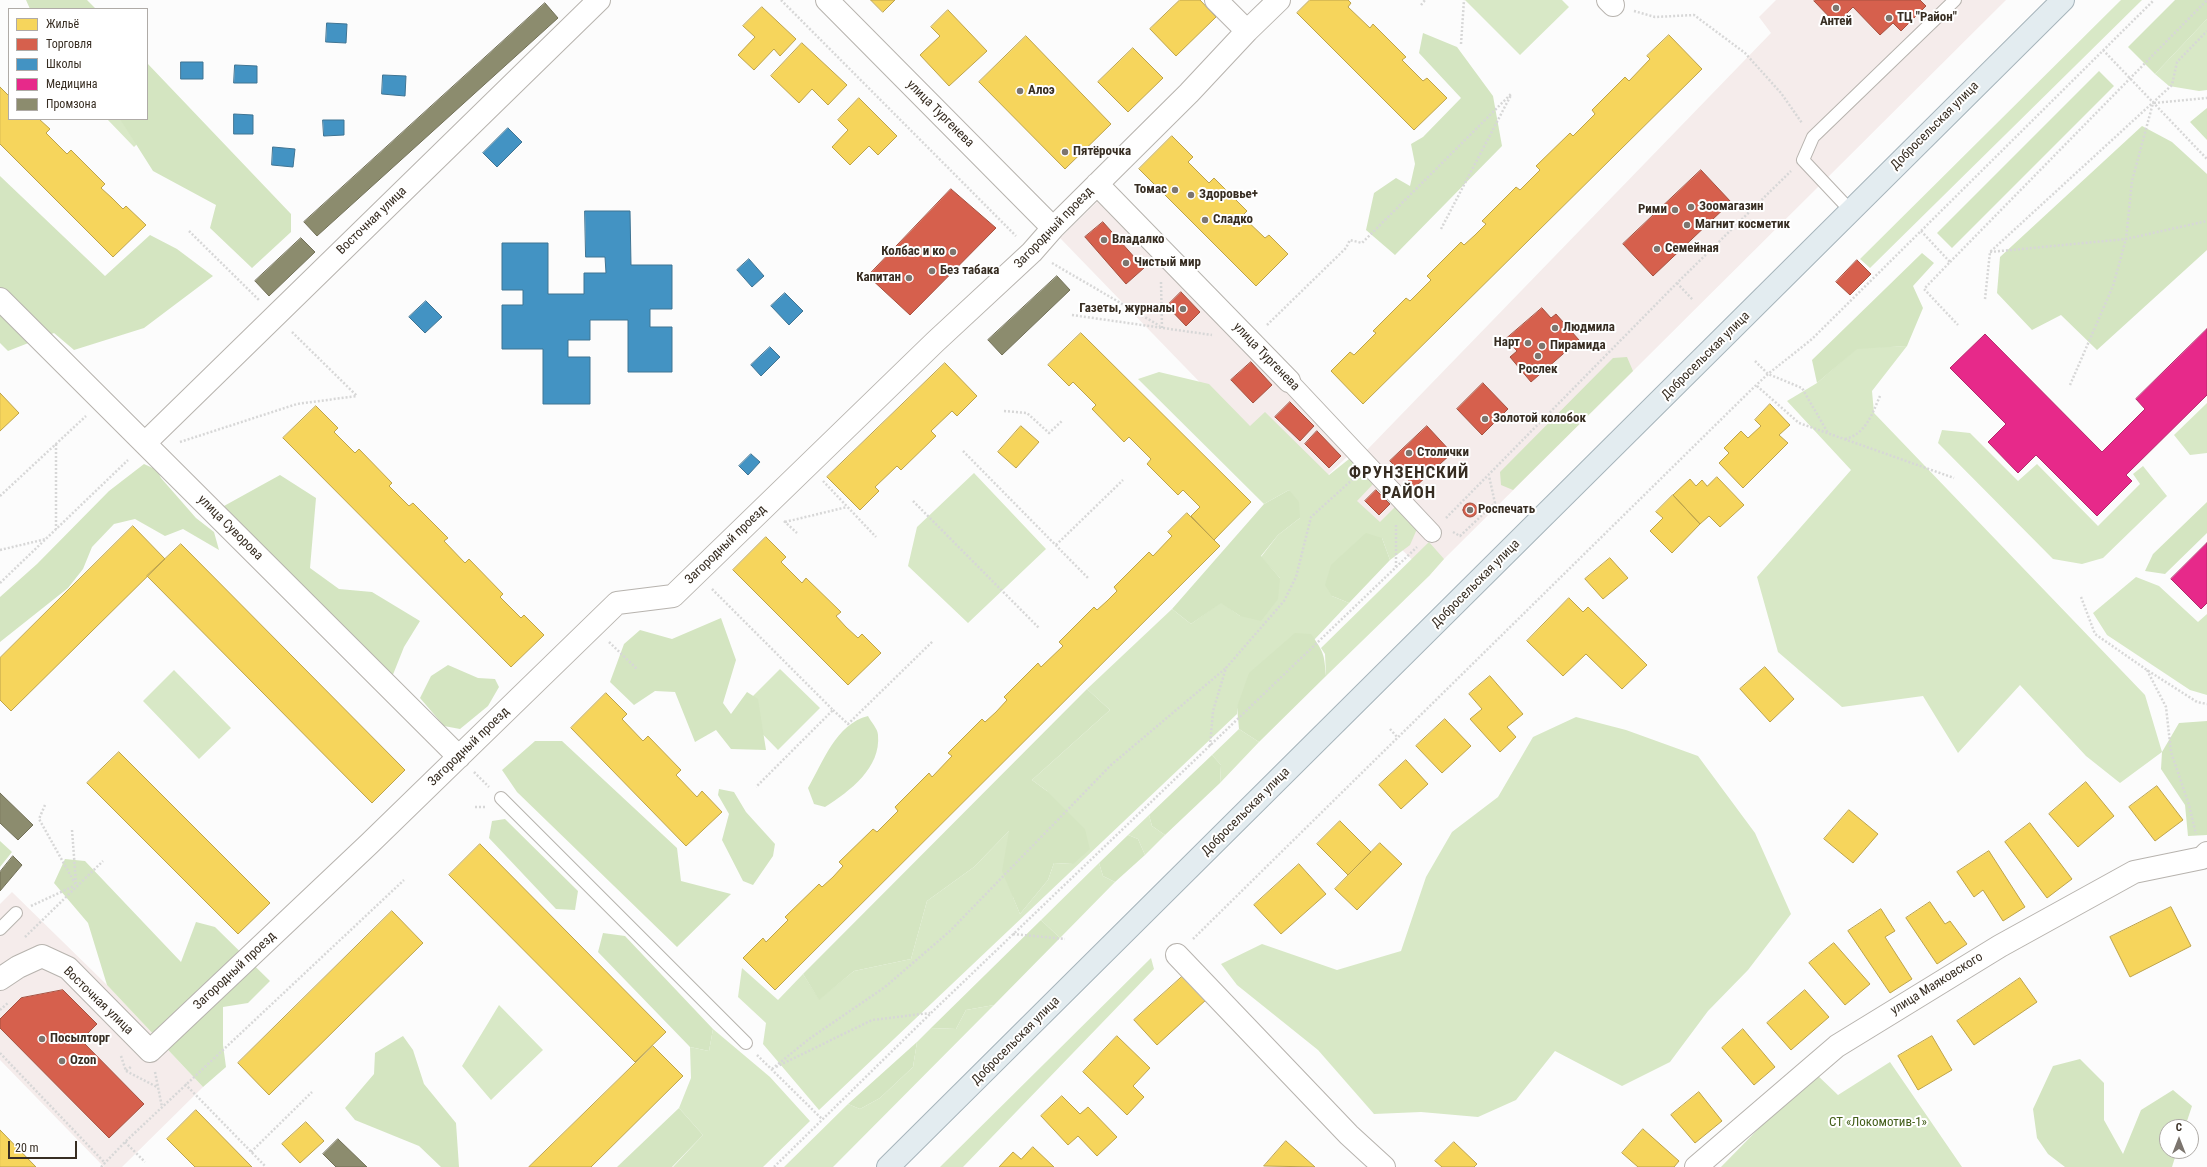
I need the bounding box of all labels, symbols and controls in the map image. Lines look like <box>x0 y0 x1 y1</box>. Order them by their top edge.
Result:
marker: Антей <box>1831 3 1841 13</box>
legend <box>8 8 148 120</box>
place label: ТЦ "Район" <box>1897 10 1957 26</box>
marker: ТЦ "Район" <box>1884 13 1894 23</box>
place label: Антей <box>1820 14 1852 30</box>
text: Жильё <box>46 17 79 31</box>
text: Торговля <box>46 37 92 51</box>
text: Школы <box>46 57 82 71</box>
text: Медицина <box>46 77 98 91</box>
street label: улица Тургенева <box>903 77 977 151</box>
street label: Добросельская улица <box>1888 79 1982 173</box>
place label: Алоэ <box>1028 83 1055 99</box>
marker: Алоэ <box>1015 86 1025 96</box>
text: Промзона <box>46 97 96 111</box>
place label: Пятёрочка <box>1073 144 1131 160</box>
marker: Пятёрочка <box>1060 147 1070 157</box>
place label: Томас <box>1134 182 1167 198</box>
street label: Восточная улица <box>334 184 410 258</box>
street label: Загородный проезд <box>1011 184 1097 272</box>
marker: Томас <box>1170 185 1180 195</box>
place label: Здоровье+ <box>1199 187 1258 203</box>
marker: Здоровье+ <box>1186 190 1196 200</box>
place label: Зоомагазин <box>1699 199 1764 215</box>
place label: Рими <box>1638 202 1667 218</box>
marker: Зоомагазин <box>1686 202 1696 212</box>
marker: Рими <box>1670 205 1680 215</box>
place label: Сладко <box>1213 212 1253 228</box>
marker: Сладко <box>1200 215 1210 225</box>
place label: Магнит косметик <box>1695 217 1790 233</box>
marker: Магнит косметик <box>1682 220 1692 230</box>
place label: Владалко <box>1112 232 1165 248</box>
marker: Владалко <box>1099 235 1109 245</box>
place label: Семейная <box>1665 241 1719 257</box>
place label: Колбас и ко <box>881 244 945 260</box>
marker: Семейная <box>1652 244 1662 254</box>
marker: Колбас и ко <box>948 247 958 257</box>
place label: Чистый мир <box>1134 255 1201 271</box>
marker: Чистый мир <box>1121 258 1131 268</box>
place label: Без табака <box>940 263 999 279</box>
marker: Без табака <box>927 266 937 276</box>
place label: Капитан <box>856 270 901 286</box>
marker: Капитан <box>904 273 914 283</box>
place label: Газеты, журналы <box>1079 301 1175 317</box>
marker: Газеты, журналы <box>1178 304 1188 314</box>
street label: Добросельская улица <box>1659 309 1753 403</box>
street label: улица Тургенева <box>1230 320 1302 394</box>
place label: Людмила <box>1563 320 1615 336</box>
marker: Людмила <box>1550 323 1560 333</box>
place label: Нарт <box>1494 335 1520 351</box>
marker: Нарт <box>1523 338 1533 348</box>
place label: Пирамида <box>1550 338 1606 354</box>
marker: Пирамида <box>1537 341 1547 351</box>
marker: Рослек <box>1533 351 1543 361</box>
place label: Рослек <box>1518 362 1558 378</box>
place label: Золотой колобок <box>1493 411 1586 427</box>
marker: Золотой колобок <box>1480 414 1490 424</box>
place label: Столички <box>1417 445 1469 461</box>
marker: Столички <box>1404 448 1414 458</box>
district label: ФРУНЗЕНСКИЙ РАЙОН <box>1349 464 1469 504</box>
street label: улица Суворова <box>194 492 266 564</box>
street label: Загородный проезд <box>682 502 770 588</box>
place label: Роспечать <box>1478 502 1535 518</box>
marker: Роспечать <box>1465 505 1475 515</box>
street label: Добросельская улица <box>1429 537 1523 631</box>
street label: Загородный проезд <box>425 704 513 790</box>
street label: Добросельская улица <box>1199 765 1293 859</box>
street label: Загородный проезд <box>191 929 279 1013</box>
street label: улица Маяковского <box>1888 949 1986 1019</box>
street label: Восточная улица <box>60 964 136 1038</box>
street label: Добросельская улица <box>969 994 1063 1088</box>
place label: Посылторг <box>50 1031 110 1047</box>
marker: Посылторг <box>37 1034 47 1044</box>
place label: Ozon <box>70 1053 96 1069</box>
marker: Ozon <box>57 1056 67 1066</box>
park label: СТ «Локомотив-1» <box>1829 1115 1927 1131</box>
north arrow <box>2159 1119 2199 1159</box>
text: С <box>2176 1121 2182 1134</box>
scale bar <box>10 1133 79 1159</box>
text: 20 m <box>15 1141 39 1155</box>

